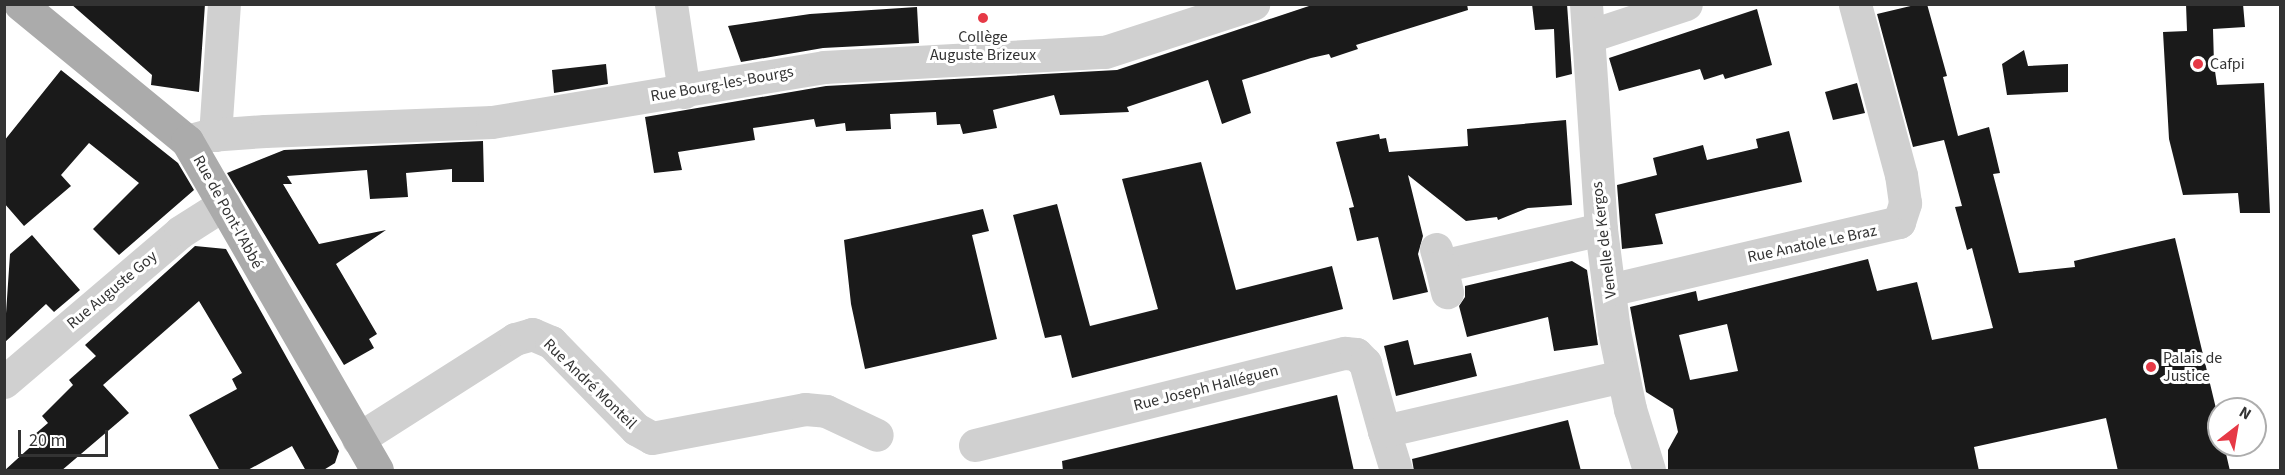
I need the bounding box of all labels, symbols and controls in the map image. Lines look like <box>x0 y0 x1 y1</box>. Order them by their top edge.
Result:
marker: Collège Auguste Brizeux <box>976 11 990 25</box>
place label: Collège Auguste Brizeux <box>930 27 1036 65</box>
place label: Cafpi <box>2210 54 2245 74</box>
marker: Cafpi <box>2191 57 2205 71</box>
street label: Rue Bourg-les-Bourgs <box>649 62 795 106</box>
street label: Rue de Pont-l'Abbé <box>189 152 267 272</box>
street label: Venelle de Kergos <box>1587 180 1621 300</box>
street label: Rue Anatole Le Braz <box>1746 221 1878 267</box>
street label: Rue Auguste Goy <box>63 247 161 333</box>
street label: Rue André Monteil <box>539 335 641 433</box>
place label: Palais de Justice <box>2163 348 2222 386</box>
marker: Palais de Justice <box>2144 360 2158 374</box>
street label: Rue Joseph Halléguen <box>1132 361 1280 415</box>
north arrow <box>2207 397 2267 457</box>
text: N <box>2235 401 2255 425</box>
scale bar <box>21 418 111 456</box>
text: 20 m <box>29 428 65 453</box>

